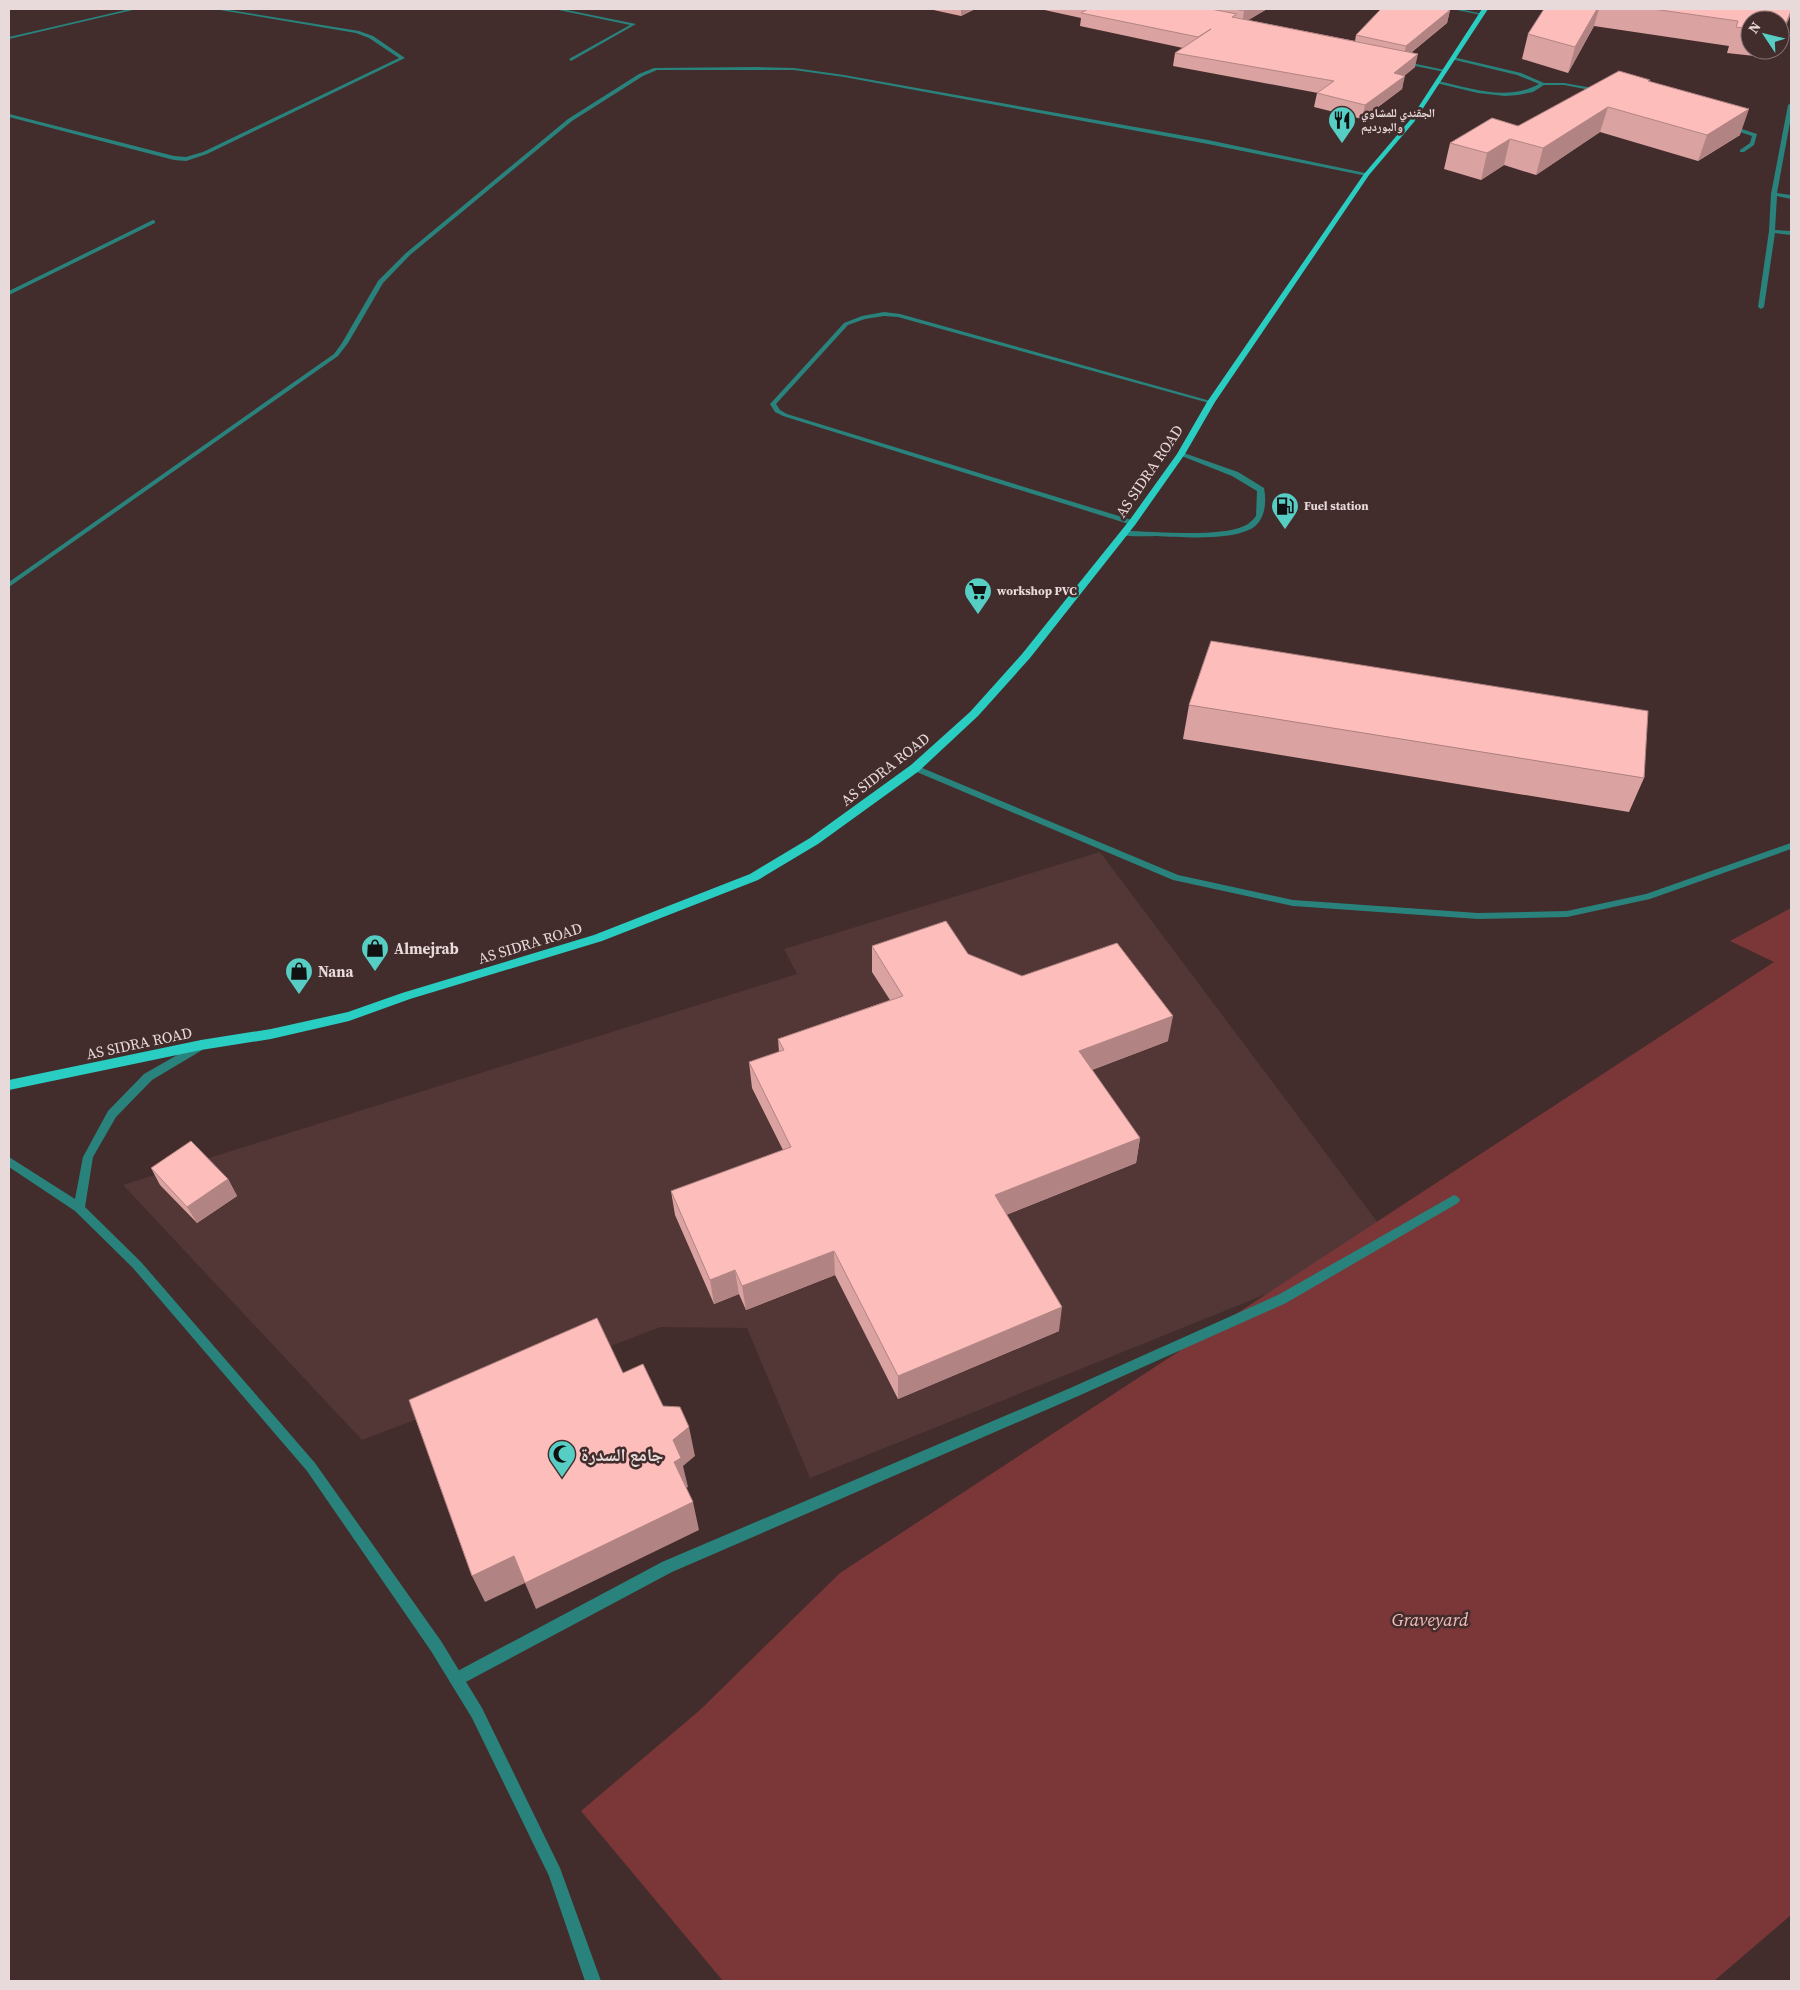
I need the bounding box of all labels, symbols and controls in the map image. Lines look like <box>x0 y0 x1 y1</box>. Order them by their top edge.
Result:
north arrow <box>1740 10 1790 60</box>
text: N <box>1743 18 1765 37</box>
restaurant icon: الجقندي للمشاوي والبورديم <box>1327 105 1357 144</box>
place label: الجقندي للمشاوي والبورديم <box>1361 105 1435 135</box>
street label: AS SIDRA ROAD <box>1110 420 1188 522</box>
fuel station icon: Fuel station <box>1270 491 1300 530</box>
place label: Fuel station <box>1304 498 1369 514</box>
supermarket icon: workshop PVC <box>963 576 993 615</box>
place label: workshop PVC <box>996 583 1077 599</box>
street label: AS SIDRA ROAD <box>836 728 934 810</box>
street label: AS SIDRA ROAD <box>475 917 585 969</box>
shop icon: Almejrab <box>360 933 390 972</box>
place label: Almejrab <box>394 938 459 959</box>
shop icon: Nana <box>284 956 314 995</box>
place label: Nana <box>318 961 354 982</box>
street label: AS SIDRA ROAD <box>84 1022 194 1064</box>
mosque icon: جامع السدرة <box>547 1439 577 1478</box>
place label: جامع السدرة <box>581 1442 664 1467</box>
park label: Graveyard <box>1392 1607 1469 1632</box>

